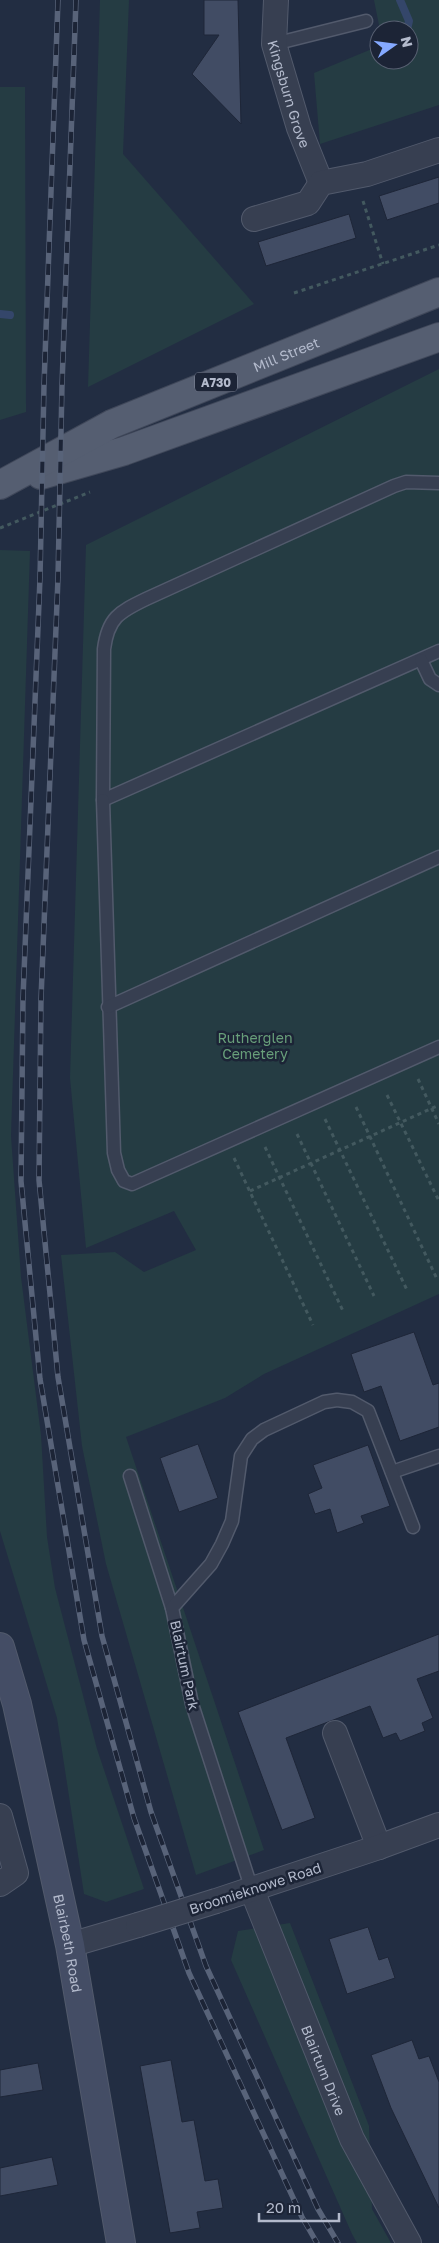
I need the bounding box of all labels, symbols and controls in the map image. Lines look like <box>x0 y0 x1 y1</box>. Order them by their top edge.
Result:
north arrow <box>369 20 419 70</box>
text: N <box>398 35 417 49</box>
street label: Kingsburn Grove <box>265 38 314 150</box>
street label: Mill Street <box>250 333 321 375</box>
road number: A730 <box>195 372 237 392</box>
park label: Rutherglen Cemetery <box>217 1029 293 1062</box>
street label: Blairtum Park <box>167 1618 203 1712</box>
street label: Broomieknowe Road <box>187 1859 323 1917</box>
street label: Blairbeth Road <box>50 1892 86 1993</box>
street label: Blairtum Drive <box>299 2022 350 2118</box>
scale bar <box>259 2190 339 2222</box>
text: 20 m <box>266 2198 301 2216</box>

